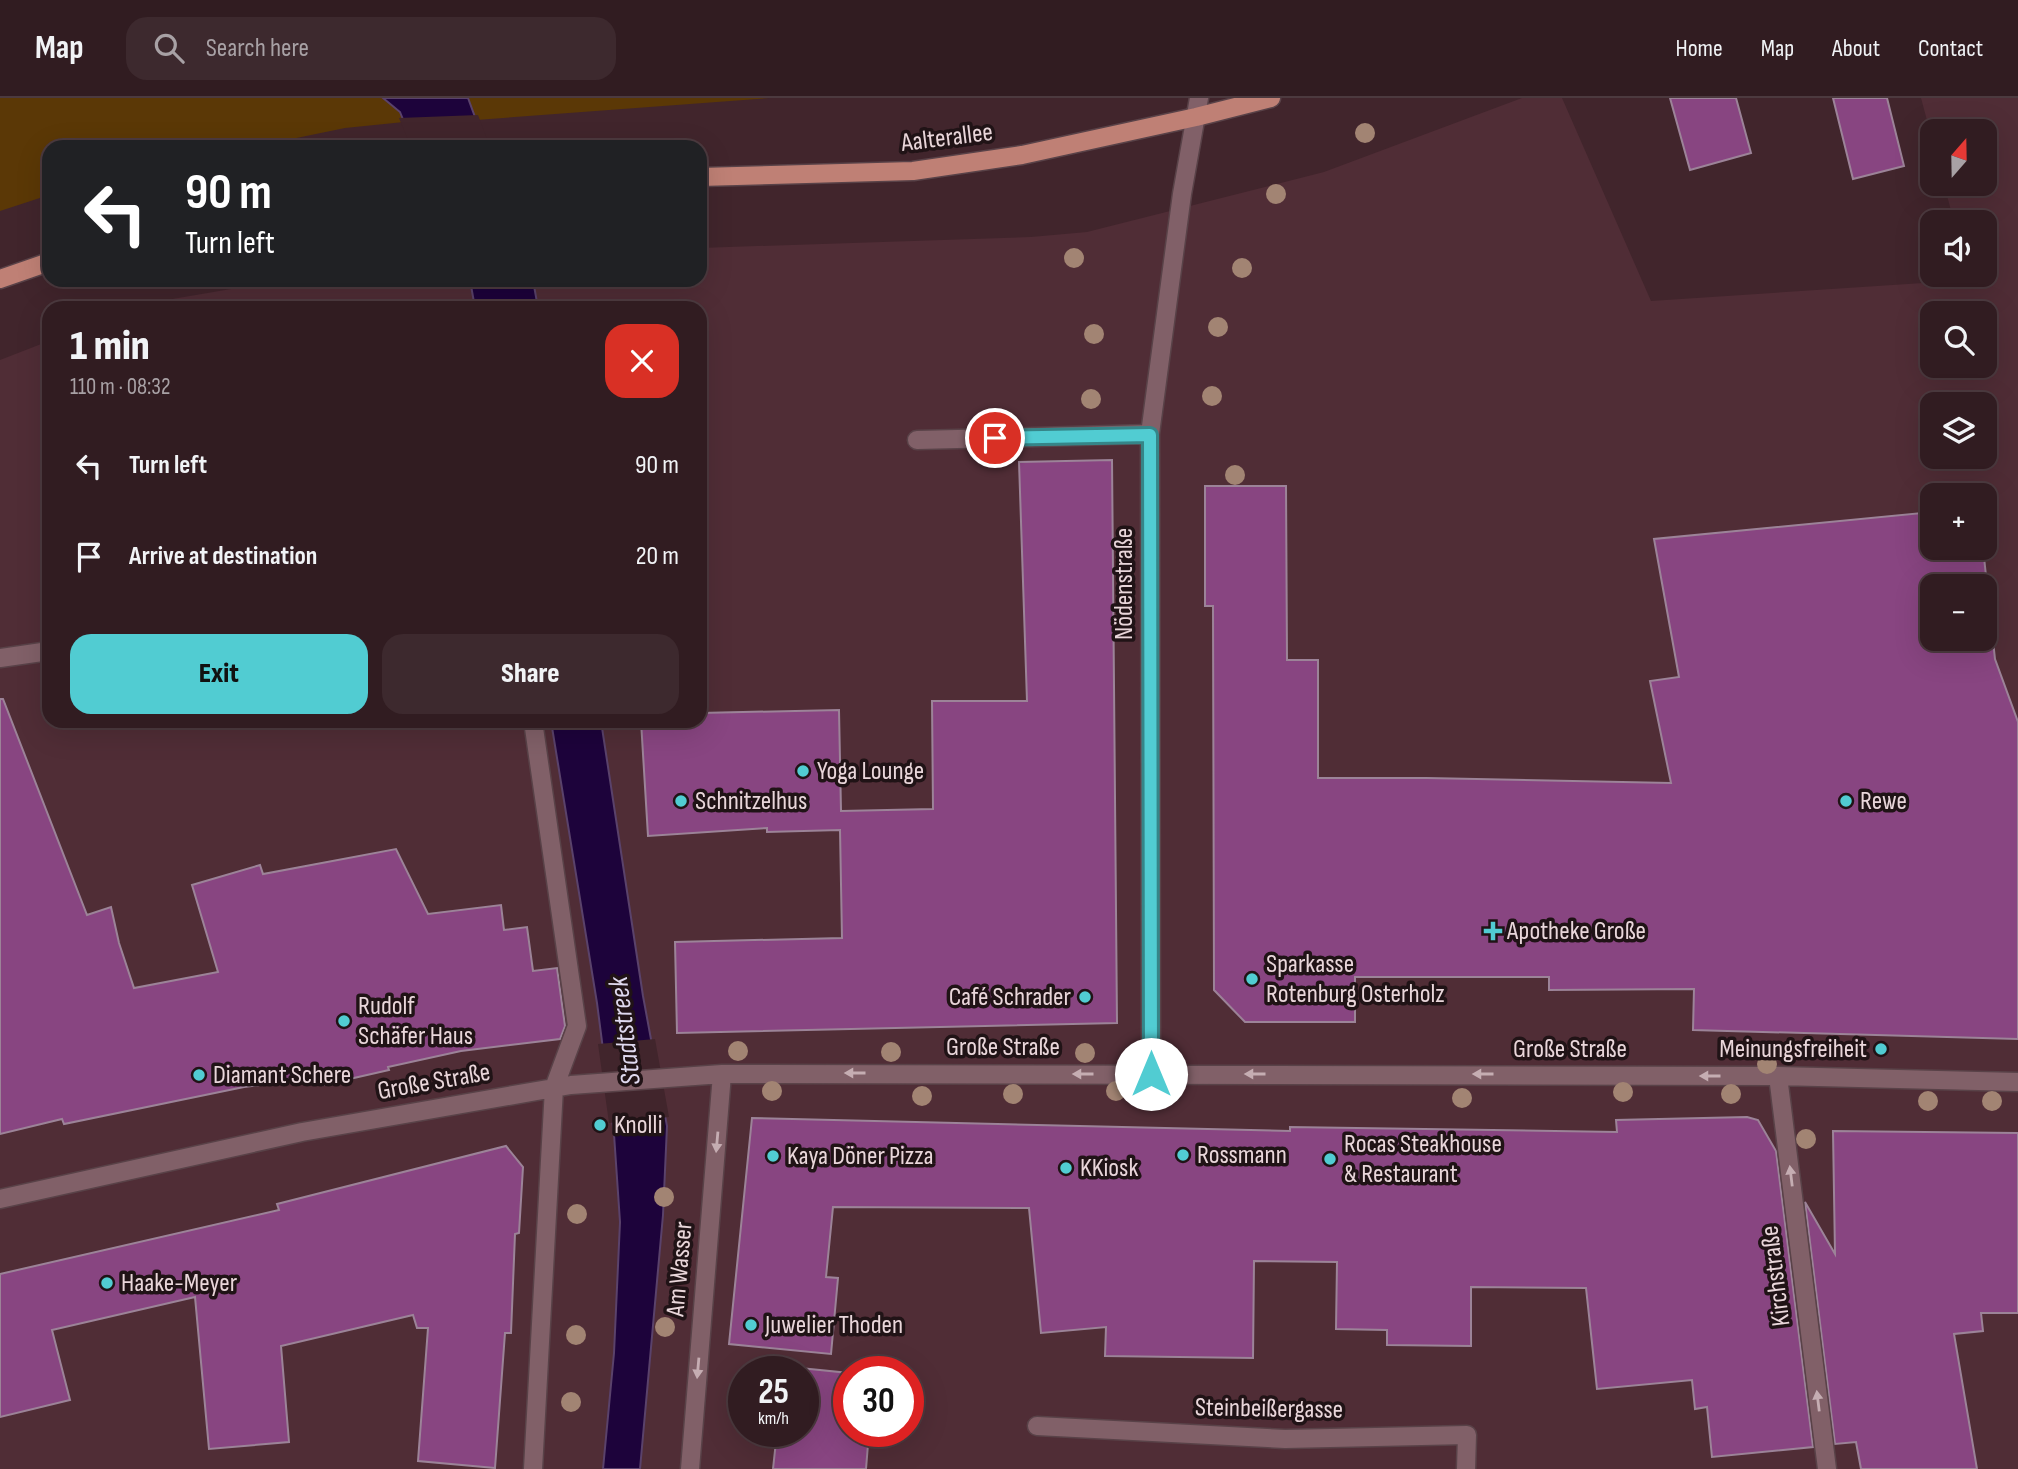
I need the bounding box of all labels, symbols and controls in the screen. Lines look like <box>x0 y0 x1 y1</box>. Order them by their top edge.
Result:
search box <box>126 17 616 80</box>
text: Map <box>35 28 84 68</box>
icon: search <box>150 29 188 67</box>
text: Search here <box>206 33 309 64</box>
text: Home <box>1675 34 1723 63</box>
text: Map <box>1761 34 1794 63</box>
text: About <box>1832 34 1880 63</box>
text: Contact <box>1918 34 1983 63</box>
street label: Aalterallee <box>898 117 995 159</box>
north arrow <box>1920 119 1997 196</box>
map controls <box>1920 119 1997 651</box>
text: 90 m <box>185 164 272 223</box>
icon: left <box>70 168 161 259</box>
button: sound <box>1920 210 1997 287</box>
text: Turn left <box>185 224 275 263</box>
button: search <box>1920 301 1997 378</box>
text: 1 min <box>70 321 150 372</box>
button: close <box>605 324 679 398</box>
text: 110 m · 08:32 <box>70 373 171 401</box>
button: layers <box>1920 392 1997 469</box>
pin <box>965 408 1025 468</box>
icon: arrive <box>976 419 1014 457</box>
icon: left <box>70 447 108 485</box>
text: Turn left <box>129 450 207 481</box>
text: 90 m <box>635 450 679 481</box>
button: + <box>1920 483 1997 560</box>
street label: Nödenstraße <box>1109 528 1140 640</box>
icon: arrive <box>70 538 108 576</box>
text: Arrive at destination <box>129 541 317 572</box>
text: 20 m <box>636 541 679 572</box>
button: − <box>1920 574 1997 651</box>
button: Exit <box>70 634 368 714</box>
button: Share <box>382 634 679 714</box>
place label: Yoga Lounge <box>817 756 924 787</box>
marker: Yoga Lounge <box>795 763 811 779</box>
place label: Schnitzelhus <box>695 786 807 817</box>
place label: Rewe <box>1860 786 1907 817</box>
marker: Schnitzelhus <box>673 793 689 809</box>
marker: Rewe <box>1838 793 1854 809</box>
place label: Apotheke Große <box>1506 916 1646 947</box>
marker: Apotheke Große <box>1485 923 1501 939</box>
place label: Sparkasse Rotenburg Osterholz <box>1266 949 1445 1010</box>
marker: Sparkasse Rotenburg Osterholz <box>1244 971 1260 987</box>
water label: Stadtstreek <box>602 973 648 1087</box>
place label: Café Schrader <box>949 982 1072 1013</box>
marker: Café Schrader <box>1077 989 1093 1005</box>
place label: Rudolf Schäfer Haus <box>358 991 473 1052</box>
marker: Rudolf Schäfer Haus <box>336 1013 352 1029</box>
street label: Große Straße <box>946 1032 1060 1063</box>
street label: Große Straße <box>1513 1034 1627 1065</box>
place label: Meinungsfreiheit <box>1719 1034 1867 1065</box>
position arrow <box>1114 1037 1188 1111</box>
marker: Meinungsfreiheit <box>1873 1041 1889 1057</box>
street label: Große Straße <box>375 1057 493 1107</box>
place label: Diamant Schere <box>213 1060 351 1091</box>
marker: Diamant Schere <box>191 1067 207 1083</box>
one-way arrow <box>844 1067 866 1079</box>
one-way arrow <box>1072 1068 1094 1080</box>
one-way arrow <box>1244 1068 1266 1079</box>
one-way arrow <box>1471 1069 1493 1080</box>
one-way arrow <box>1699 1070 1721 1081</box>
place label: Knolli <box>614 1110 663 1141</box>
marker: Knolli <box>592 1117 608 1133</box>
place label: Rocas Steakhouse & Restaurant <box>1344 1129 1502 1190</box>
one-way arrow <box>711 1131 722 1153</box>
place label: Rossmann <box>1197 1140 1287 1171</box>
place label: Kaya Döner Pizza <box>787 1141 933 1172</box>
marker: Rossmann <box>1175 1147 1191 1163</box>
marker: Kaya Döner Pizza <box>765 1148 781 1164</box>
marker: Rocas Steakhouse & Restaurant <box>1322 1151 1338 1167</box>
place label: KKiosk <box>1080 1153 1138 1184</box>
marker: KKiosk <box>1058 1160 1074 1176</box>
one-way arrow <box>1785 1164 1796 1186</box>
street label: Am Wasser <box>660 1220 700 1319</box>
street label: Kirchstraße <box>1754 1224 1798 1328</box>
place label: Haake-Meyer <box>121 1268 238 1299</box>
marker: Haake-Meyer <box>99 1275 115 1291</box>
place label: Juwelier Thoden <box>764 1310 903 1341</box>
marker: Juwelier Thoden <box>743 1317 759 1333</box>
speed limit sign: 30 <box>833 1356 924 1447</box>
one-way arrow <box>692 1358 703 1380</box>
text: 25 <box>758 1371 789 1414</box>
one-way arrow <box>1812 1390 1823 1412</box>
street label: Steinbeißergasse <box>1195 1392 1343 1426</box>
text: km/h <box>758 1408 789 1429</box>

